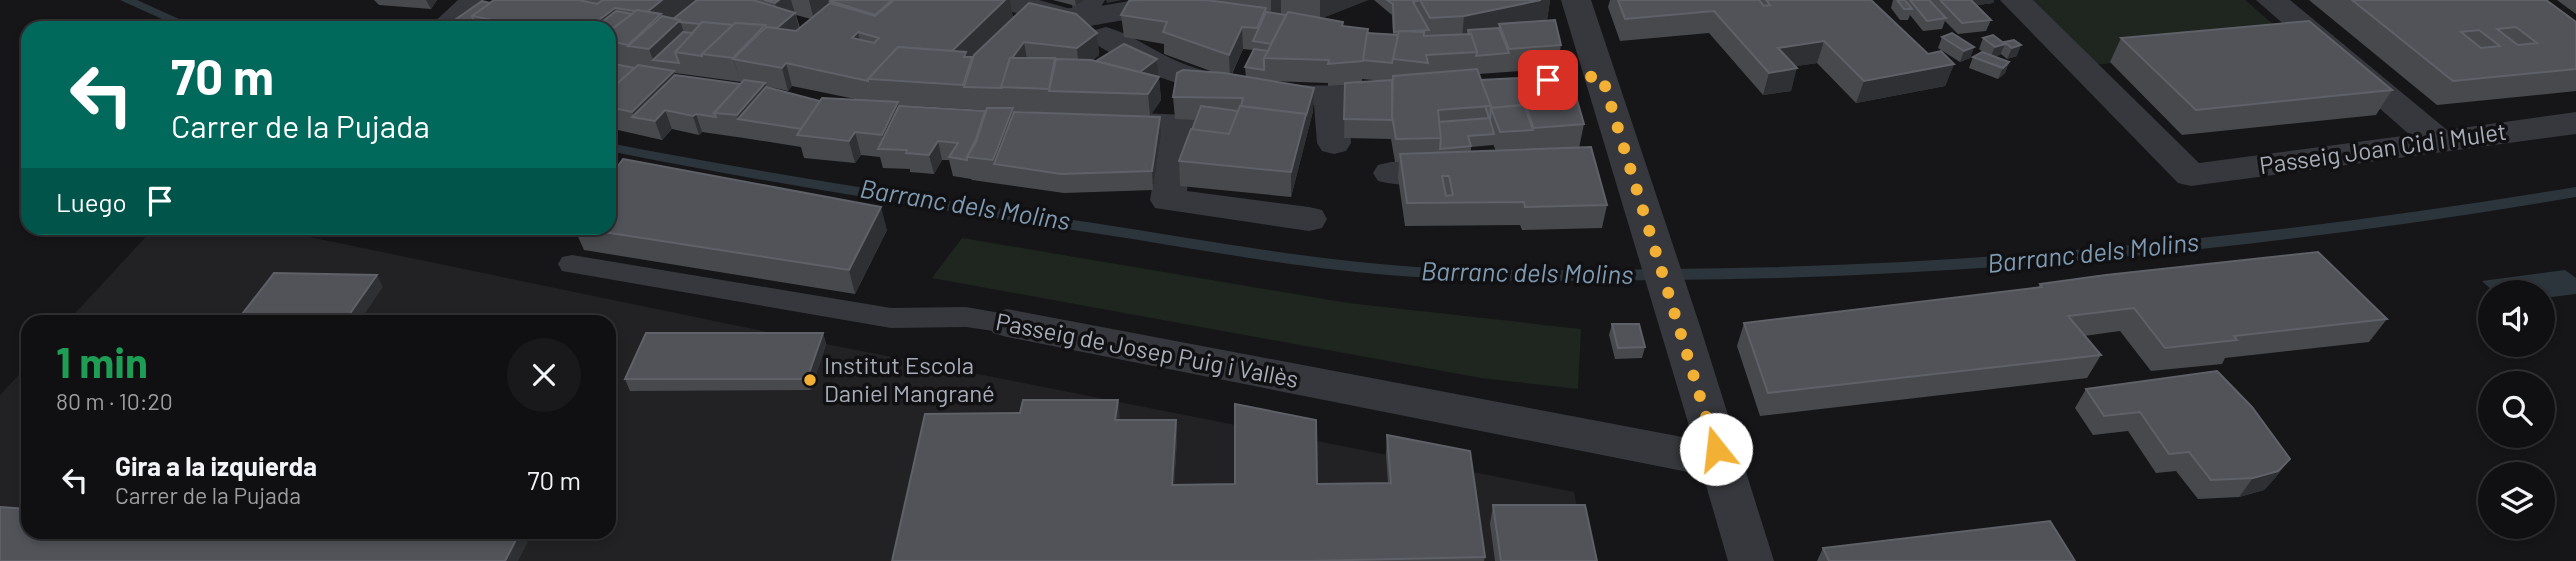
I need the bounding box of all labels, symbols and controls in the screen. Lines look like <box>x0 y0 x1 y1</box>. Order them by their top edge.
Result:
text: 70 m <box>171 46 274 105</box>
icon: left <box>56 49 147 140</box>
pin <box>1518 50 1578 110</box>
icon: arrive <box>1529 61 1567 99</box>
text: Carrer de la Pujada <box>171 106 430 144</box>
street label: Passeig Joan Cid i Mulet <box>2257 116 2508 179</box>
water label: Barranc dels Molins <box>858 172 1073 235</box>
icon: arrive <box>141 182 179 220</box>
text: Luego <box>56 186 127 217</box>
water label: Barranc dels Molins <box>1986 225 2200 278</box>
water label: Barranc dels Molins <box>1421 254 1634 289</box>
map controls <box>2478 280 2555 539</box>
button: sound <box>2478 280 2555 357</box>
street label: Passeig de Josep Puig i Vallès <box>993 306 1301 393</box>
text: 1 min <box>56 336 148 386</box>
button: close <box>507 338 581 412</box>
place label: Institut Escola Daniel Mangrané <box>824 350 995 407</box>
button: search <box>2478 371 2555 448</box>
marker: Institut Escola Daniel Mangrané <box>802 372 818 388</box>
text: 80 m · 10:20 <box>56 387 173 415</box>
position arrow <box>1679 412 1753 486</box>
text: Gira a la izquierda <box>115 450 317 481</box>
icon: left <box>56 461 94 499</box>
button: layers <box>2478 462 2555 539</box>
text: 70 m <box>527 464 581 495</box>
text: Carrer de la Pujada <box>115 481 301 509</box>

